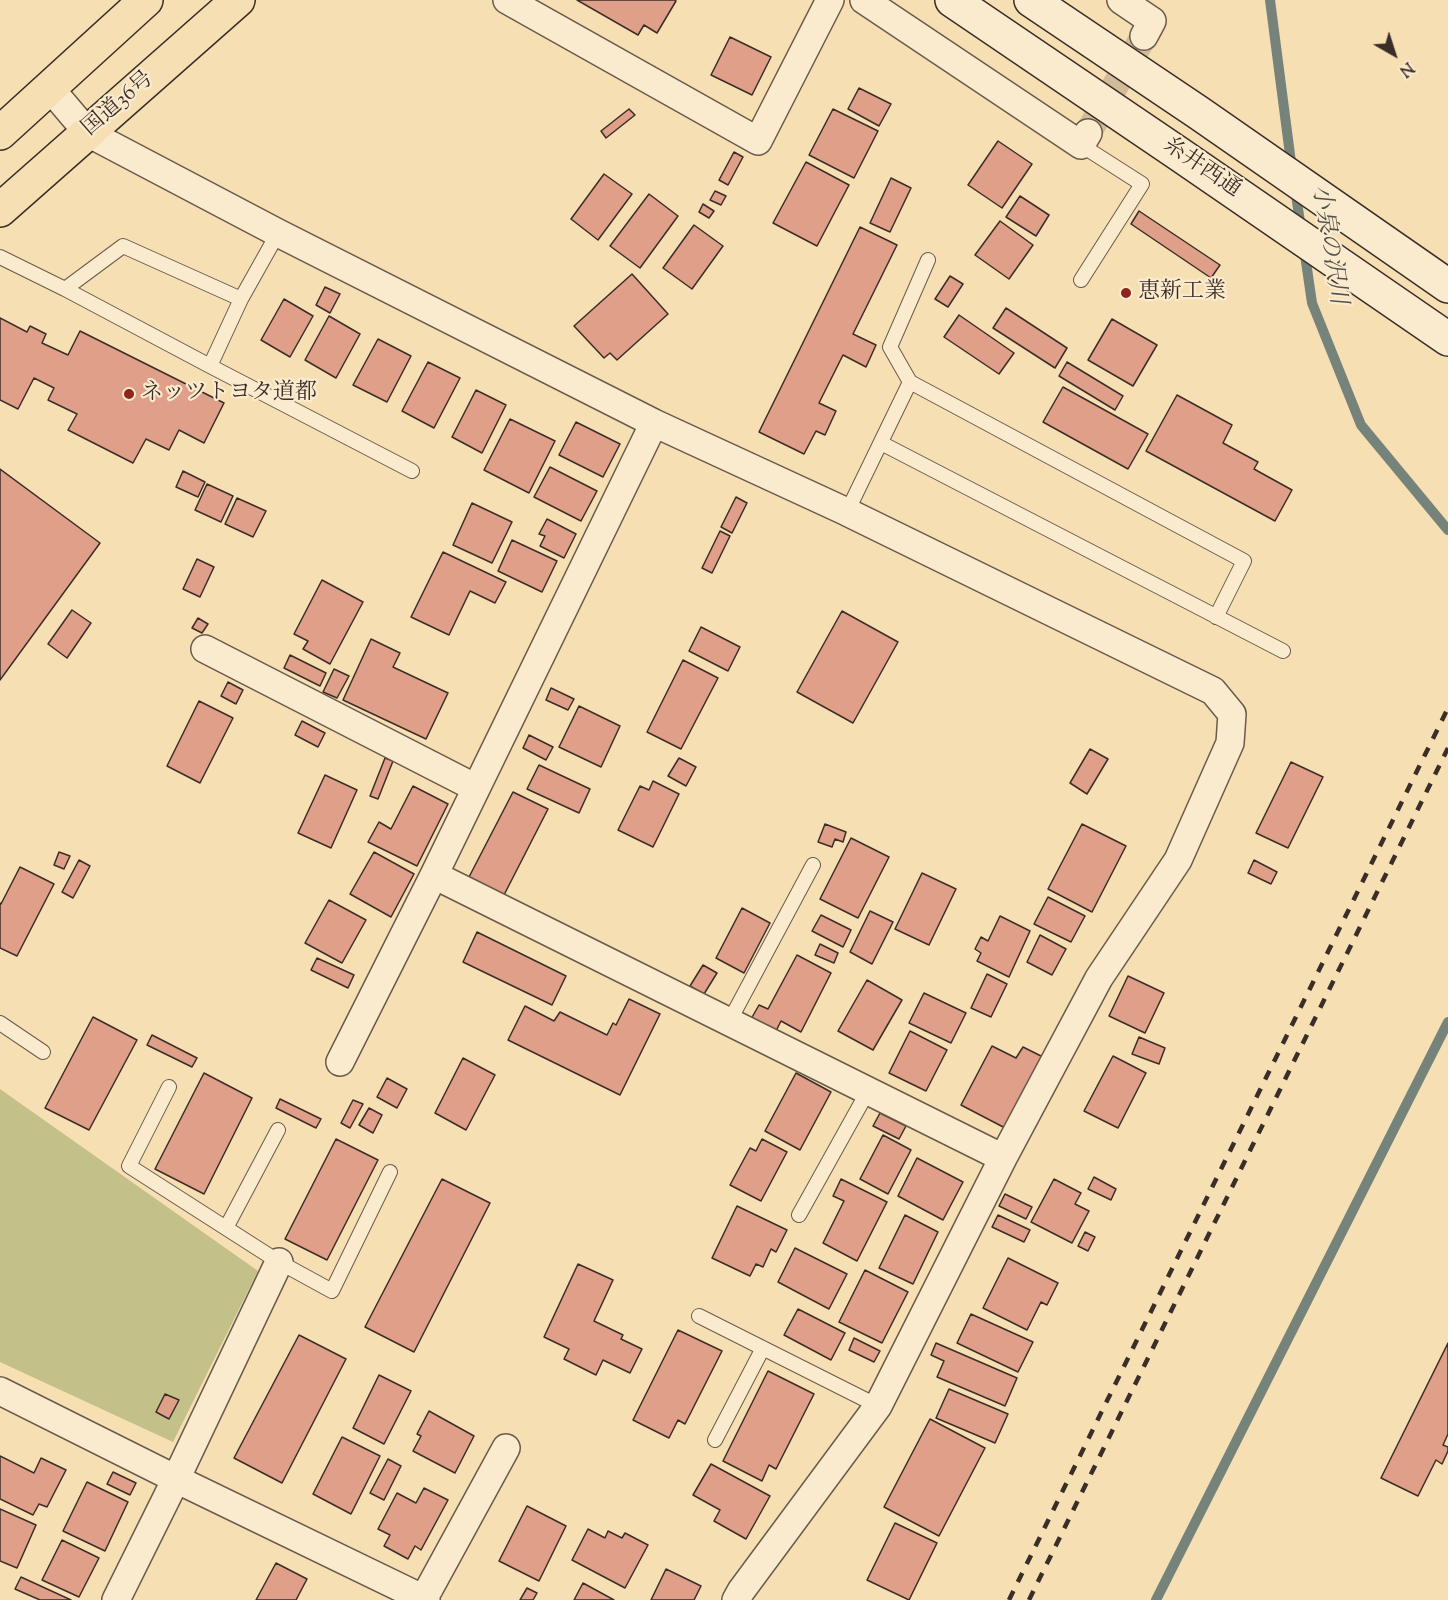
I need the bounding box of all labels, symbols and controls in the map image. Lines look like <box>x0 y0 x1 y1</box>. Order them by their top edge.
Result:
north arrow <box>1364 24 1424 84</box>
text: N <box>1393 55 1418 81</box>
street label: 国道36号 <box>78 67 160 143</box>
street label: 糸井西通 <box>1157 133 1245 205</box>
water label: 小泉の沢川 <box>1303 183 1351 307</box>
place label: 恵新工業 <box>1138 280 1226 306</box>
marker: 恵新工業 <box>1119 286 1133 300</box>
place label: ネッツトヨタ道都 <box>141 381 317 407</box>
marker: ネッツトヨタ道都 <box>122 387 136 401</box>

